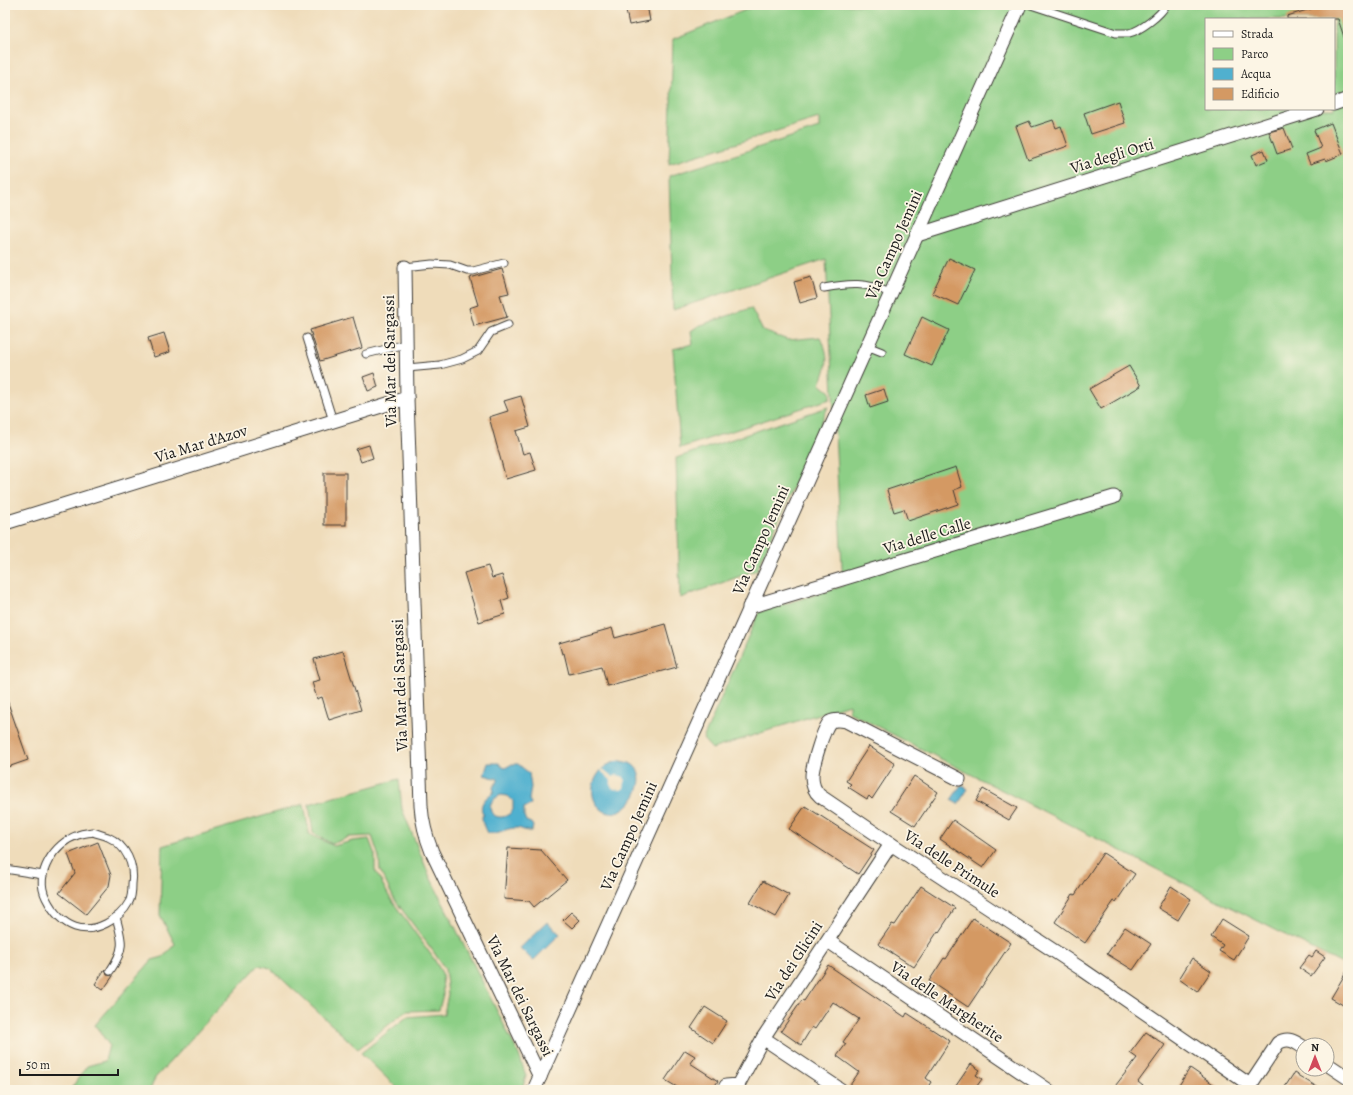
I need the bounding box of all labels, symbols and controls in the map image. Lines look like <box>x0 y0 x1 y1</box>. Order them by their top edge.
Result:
legend <box>1205 18 1335 110</box>
text: Strada <box>1241 26 1274 42</box>
text: Parco <box>1241 46 1268 62</box>
text: Acqua <box>1240 66 1271 82</box>
text: Edificio <box>1241 86 1279 102</box>
street label: Via degli Orti <box>1066 133 1157 179</box>
street label: Via Campo Jemini <box>860 187 928 304</box>
street label: Via Mar dei Sargassi <box>378 295 402 428</box>
street label: Via Mar d'Azov <box>151 419 251 469</box>
street label: Via Campo Jemini <box>727 482 795 599</box>
street label: Via delle Calle <box>880 512 974 560</box>
street label: Via Mar dei Sargassi <box>387 619 413 752</box>
street label: Via Campo Jemini <box>595 778 663 895</box>
street label: Via delle Primule <box>899 824 1004 903</box>
street label: Via dei Glicini <box>759 917 828 1006</box>
street label: Via Mar dei Sargassi <box>481 931 559 1060</box>
street label: Via delle Margherite <box>885 955 1008 1048</box>
north arrow <box>1295 1037 1335 1077</box>
text: N <box>1311 1040 1319 1055</box>
scale bar <box>20 1051 118 1077</box>
text: 50 m <box>26 1057 50 1073</box>

